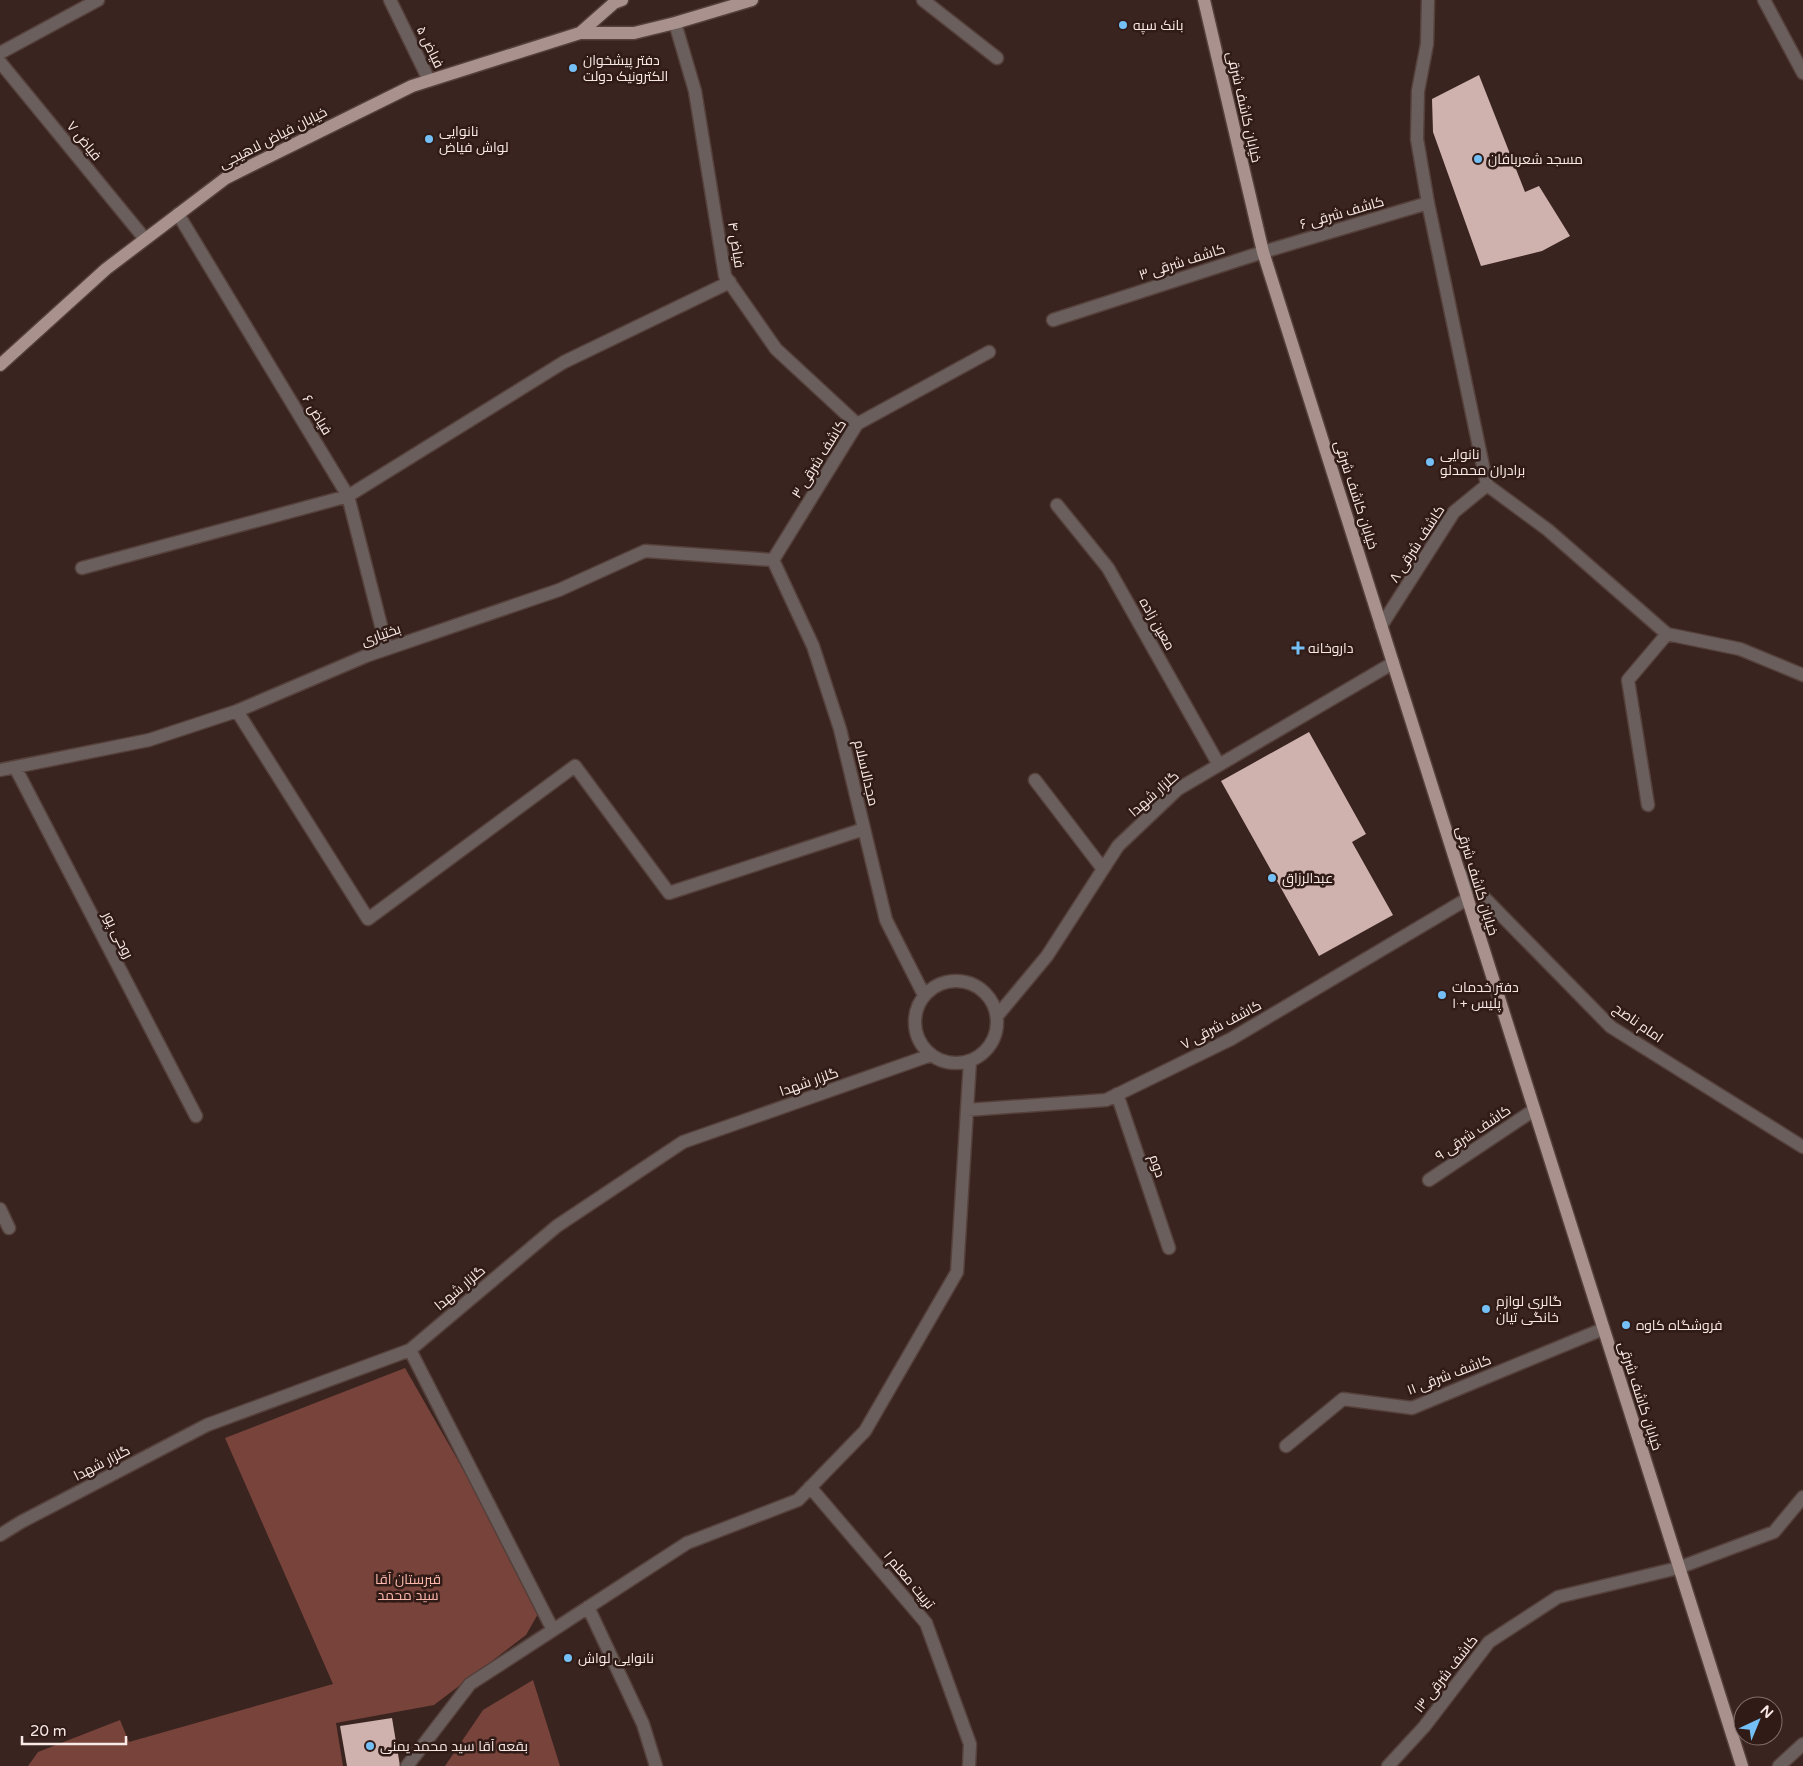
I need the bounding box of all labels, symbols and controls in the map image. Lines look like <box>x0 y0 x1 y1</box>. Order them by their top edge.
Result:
place label: بانک سپه <box>1133 17 1183 35</box>
marker: بانک سپه <box>1117 19 1129 31</box>
street label: فیاض ۵ <box>413 23 447 71</box>
street label: خیابان کاشف شرقی <box>1223 50 1265 164</box>
place label: دفتر پیشخوان الکترونیک دولت <box>583 52 668 85</box>
marker: دفتر پیشخوان الکترونیک دولت <box>567 62 579 74</box>
street label: خیابان فیاض لاهیجی <box>216 103 330 173</box>
street label: فیاض ۷ <box>63 118 105 164</box>
place label: نانوایی لواش فیاض <box>439 123 509 156</box>
marker: نانوایی لواش فیاض <box>423 133 435 145</box>
place label: مسجد شعربافان <box>1488 151 1583 168</box>
marker: مسجد شعربافان <box>1472 153 1484 165</box>
street label: کاشف شرقی ۶ <box>1298 193 1386 233</box>
street label: فیاض ۴ <box>724 221 748 269</box>
street label: کاشف شرقی ۳ <box>1137 240 1227 284</box>
street label: فیاض ۶ <box>298 392 336 438</box>
street label: کاشف شرقی ۳ <box>788 416 850 502</box>
street label: خیابان کاشف شرقی <box>1330 438 1382 552</box>
place label: نانوایی برادران محمدلو <box>1440 446 1525 479</box>
marker: نانوایی برادران محمدلو <box>1424 456 1436 468</box>
street label: کاشف شرقی ۸ <box>1386 502 1448 586</box>
street label: معین زاده <box>1136 595 1178 653</box>
street label: بختیاری <box>359 620 403 650</box>
place label: داروخانه <box>1308 640 1354 657</box>
marker: داروخانه <box>1292 642 1304 654</box>
street label: مجدالاسلام <box>849 738 882 808</box>
street label: گلزار شهدا <box>1125 768 1183 820</box>
street label: خیابان کاشف شرقی <box>1452 824 1502 938</box>
place label: عبدالرزاق <box>1282 870 1333 887</box>
marker: عبدالرزاق <box>1266 872 1278 884</box>
street label: روحی پور <box>98 908 137 962</box>
place label: دفتر خدمات پلیس +۱۰ <box>1452 979 1519 1013</box>
marker: دفتر خدمات پلیس +۱۰ <box>1436 989 1448 1001</box>
street label: کاشف شرقی ۷ <box>1178 997 1264 1053</box>
street label: امام ناصح <box>1609 1000 1666 1047</box>
street label: گلزار شهدا <box>777 1064 841 1100</box>
street label: کاشف شرقی ۹ <box>1432 1102 1514 1164</box>
street label: دوم <box>1144 1152 1169 1180</box>
street label: گلزار شهدا <box>431 1262 489 1314</box>
place label: گالری لوازم خانگی تیان <box>1496 1293 1562 1326</box>
marker: گالری لوازم خانگی تیان <box>1480 1303 1492 1315</box>
place label: فروشگاه کاوه <box>1636 1317 1722 1334</box>
marker: فروشگاه کاوه <box>1620 1319 1632 1331</box>
street label: خیابان کاشف شرقی <box>1614 1339 1666 1453</box>
street label: کاشف شرقی ۱۱ <box>1405 1351 1493 1399</box>
street label: گلزار شهدا <box>71 1442 133 1484</box>
street label: تربیت معلم ۱ <box>879 1548 938 1613</box>
park label: قبرستان آقا سید محمد <box>375 1571 441 1604</box>
street label: کاشف شرقی ۱۳ <box>1410 1632 1482 1716</box>
place label: نانوایی لواش <box>578 1650 654 1667</box>
marker: نانوایی لواش <box>562 1652 574 1664</box>
north arrow <box>1733 1696 1783 1746</box>
text: N <box>1757 1702 1777 1722</box>
scale bar <box>22 1714 126 1746</box>
text: 20 m <box>30 1722 67 1740</box>
place label: بقعه آقا سید محمد یمنی <box>380 1738 528 1755</box>
marker: بقعه آقا سید محمد یمنی <box>364 1740 376 1752</box>

